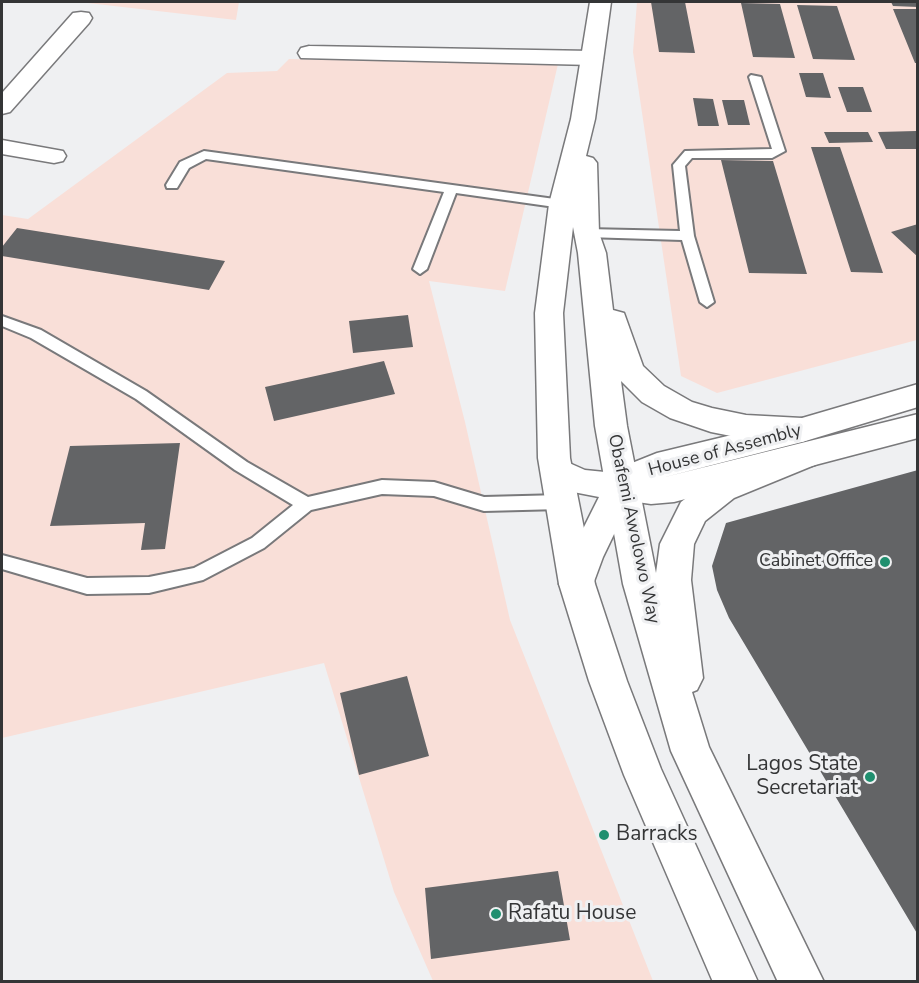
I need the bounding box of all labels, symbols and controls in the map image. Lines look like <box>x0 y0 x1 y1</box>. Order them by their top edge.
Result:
street label: House of Assembly <box>646 420 804 482</box>
street label: Obafemi Awolowo Way <box>602 432 664 626</box>
place label: Cabinet Office <box>759 551 873 573</box>
marker: Cabinet Office <box>878 555 892 569</box>
place label: Lagos State Secretariat <box>746 752 858 802</box>
marker: Lagos State Secretariat <box>863 770 877 784</box>
place label: Barracks <box>616 822 698 848</box>
marker: Barracks <box>597 828 611 842</box>
place label: Rafatu House <box>508 901 636 927</box>
marker: Rafatu House <box>489 907 503 921</box>

